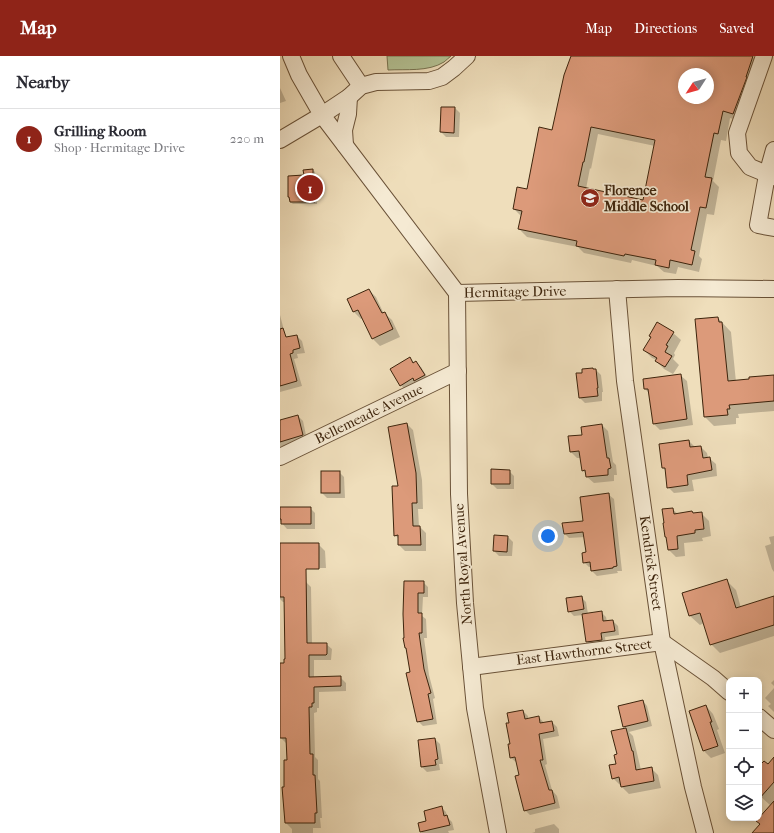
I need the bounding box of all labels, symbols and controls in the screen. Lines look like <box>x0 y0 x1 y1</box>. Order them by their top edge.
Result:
text: Map <box>20 17 56 39</box>
text: Map <box>585 20 612 37</box>
text: Directions <box>634 20 697 37</box>
text: Saved <box>719 20 754 37</box>
north arrow <box>678 68 714 104</box>
text: Nearby <box>16 72 70 92</box>
text: Grilling Room <box>54 122 146 140</box>
text: 1 <box>27 131 31 146</box>
text: 220 m <box>230 131 264 146</box>
text: Shop · Hermitage Drive <box>54 140 185 155</box>
pin: 1 <box>297 173 323 203</box>
place label: Florence Middle School <box>603 182 689 215</box>
school or university icon: Florence Middle School <box>579 187 601 209</box>
street label: Hermitage Drive <box>464 283 566 301</box>
street label: Bellemeade Avenue <box>312 380 426 448</box>
street label: North Royal Avenue <box>450 503 476 625</box>
street label: Kendrick Street <box>636 514 666 612</box>
your location <box>538 526 558 546</box>
street label: East Hawthorne Street <box>515 635 653 669</box>
map controls <box>726 677 762 821</box>
button: + <box>726 677 762 713</box>
button: − <box>726 713 762 749</box>
button: locate <box>726 749 762 785</box>
button: layers <box>726 785 762 821</box>

